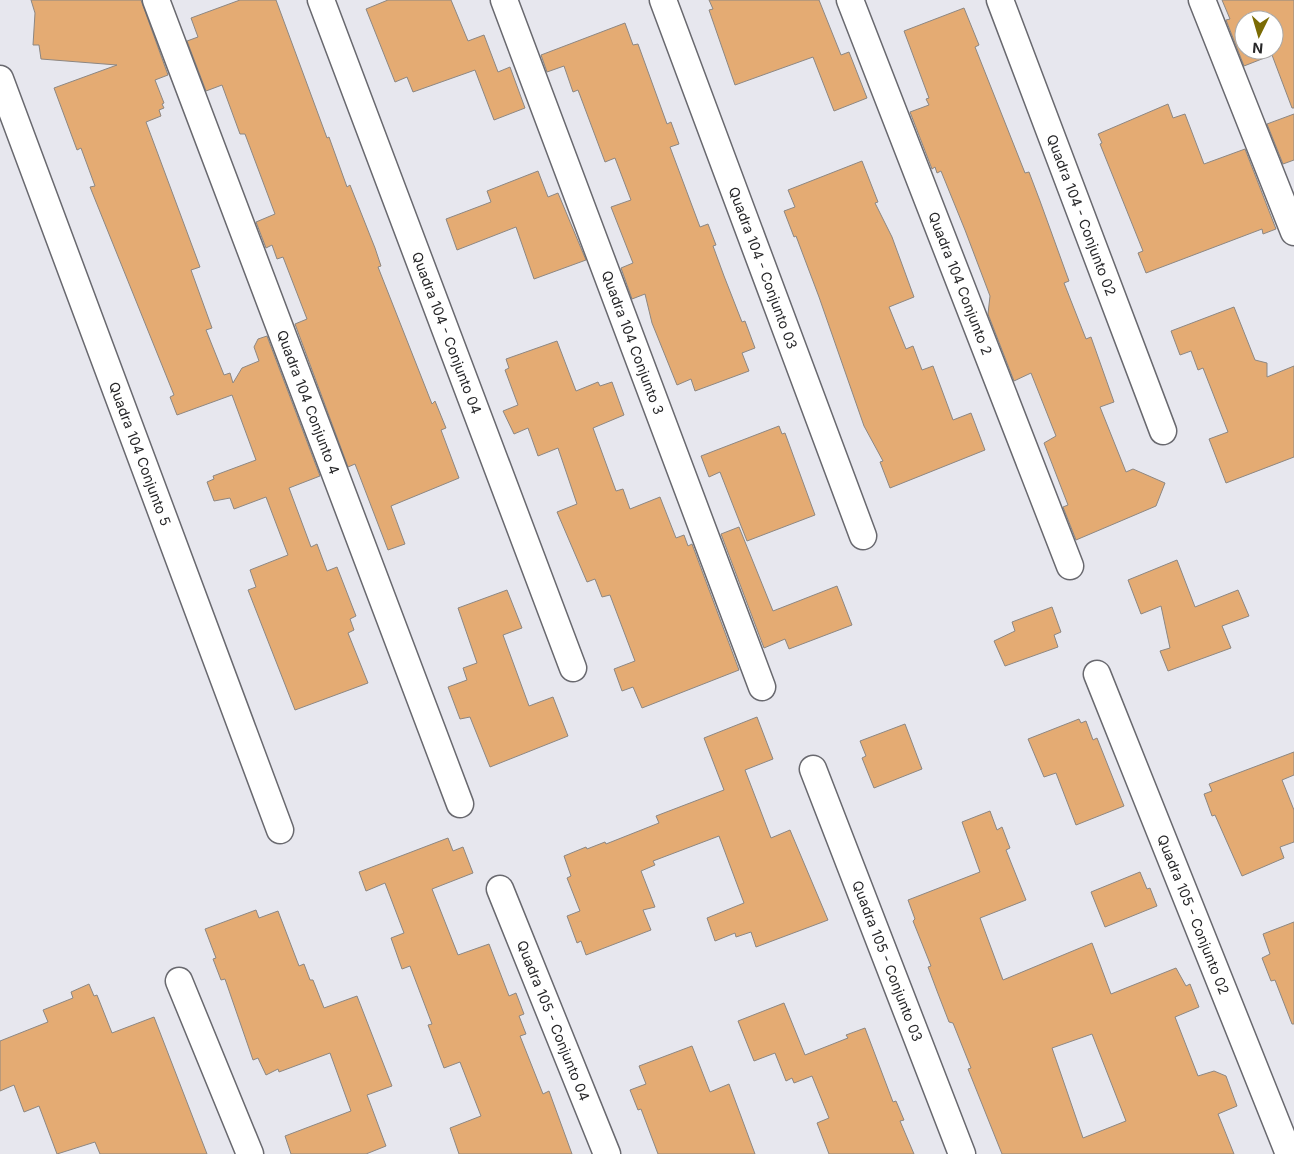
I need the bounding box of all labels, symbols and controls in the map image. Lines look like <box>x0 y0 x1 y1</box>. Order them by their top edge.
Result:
north arrow <box>1234 10 1284 60</box>
text: N <box>1252 40 1264 57</box>
street label: Quadra 104 - Conjunto 02 <box>1044 132 1120 298</box>
street label: Quadra 104 - Conjunto 03 <box>725 184 801 351</box>
street label: Quadra 104 Conjunto 2 <box>925 209 996 357</box>
street label: Quadra 104 - Conjunto 04 <box>409 249 485 416</box>
street label: Quadra 104 Conjunto 3 <box>598 268 668 417</box>
street label: Quadra 104 Conjunto 4 <box>274 328 344 476</box>
street label: Quadra 104 Conjunto 5 <box>106 379 175 528</box>
street label: Quadra 105 - Conjunto 02 <box>1154 832 1233 997</box>
street label: Quadra 105 - Conjunto 03 <box>849 878 927 1044</box>
street label: Quadra 105 - Conjunto 04 <box>514 938 594 1103</box>

